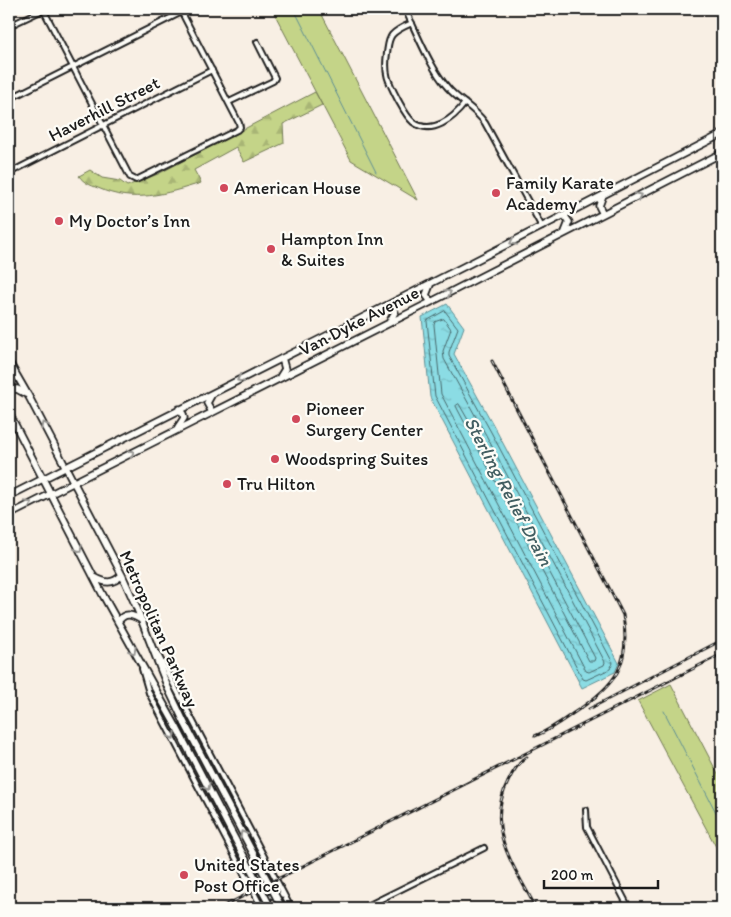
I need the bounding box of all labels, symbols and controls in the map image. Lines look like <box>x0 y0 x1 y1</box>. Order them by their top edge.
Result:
street label: Haverhill Street <box>45 71 163 146</box>
place label: Family Karate Academy <box>506 172 614 215</box>
place label: American House <box>234 177 361 199</box>
marker: American House <box>218 182 230 194</box>
marker: Family Karate Academy <box>490 187 502 199</box>
one-way arrow <box>633 192 642 202</box>
place label: My Doctor’s Inn <box>69 210 190 232</box>
marker: My Doctor’s Inn <box>53 215 65 227</box>
place label: Hampton Inn & Suites <box>281 228 384 271</box>
one-way arrow <box>509 236 518 246</box>
marker: Hampton Inn & Suites <box>265 243 277 255</box>
street label: Van Dyke Avenue <box>295 281 423 361</box>
one-way arrow <box>443 289 452 299</box>
one-way arrow <box>236 373 245 383</box>
place label: Pioneer Surgery Center <box>306 398 424 441</box>
marker: Pioneer Surgery Center <box>290 413 302 425</box>
water label: Sterling Relief Drain <box>460 413 558 570</box>
one-way arrow <box>40 421 50 430</box>
place label: Woodspring Suites <box>285 448 428 470</box>
one-way arrow <box>125 449 134 459</box>
marker: Woodspring Suites <box>269 453 281 465</box>
place label: Tru Hilton <box>237 473 315 495</box>
marker: Tru Hilton <box>221 478 233 490</box>
one-way arrow <box>24 500 33 510</box>
one-way arrow <box>73 544 83 553</box>
street label: Metropolitan Parkway <box>114 547 204 711</box>
one-way arrow <box>127 645 137 654</box>
one-way arrow <box>166 731 176 740</box>
one-way arrow <box>201 781 211 790</box>
one-way arrow <box>239 830 249 839</box>
place label: United States Post Office <box>194 854 299 897</box>
scale bar <box>544 857 657 889</box>
text: 200 m <box>551 866 594 884</box>
marker: United States Post Office <box>178 869 190 881</box>

